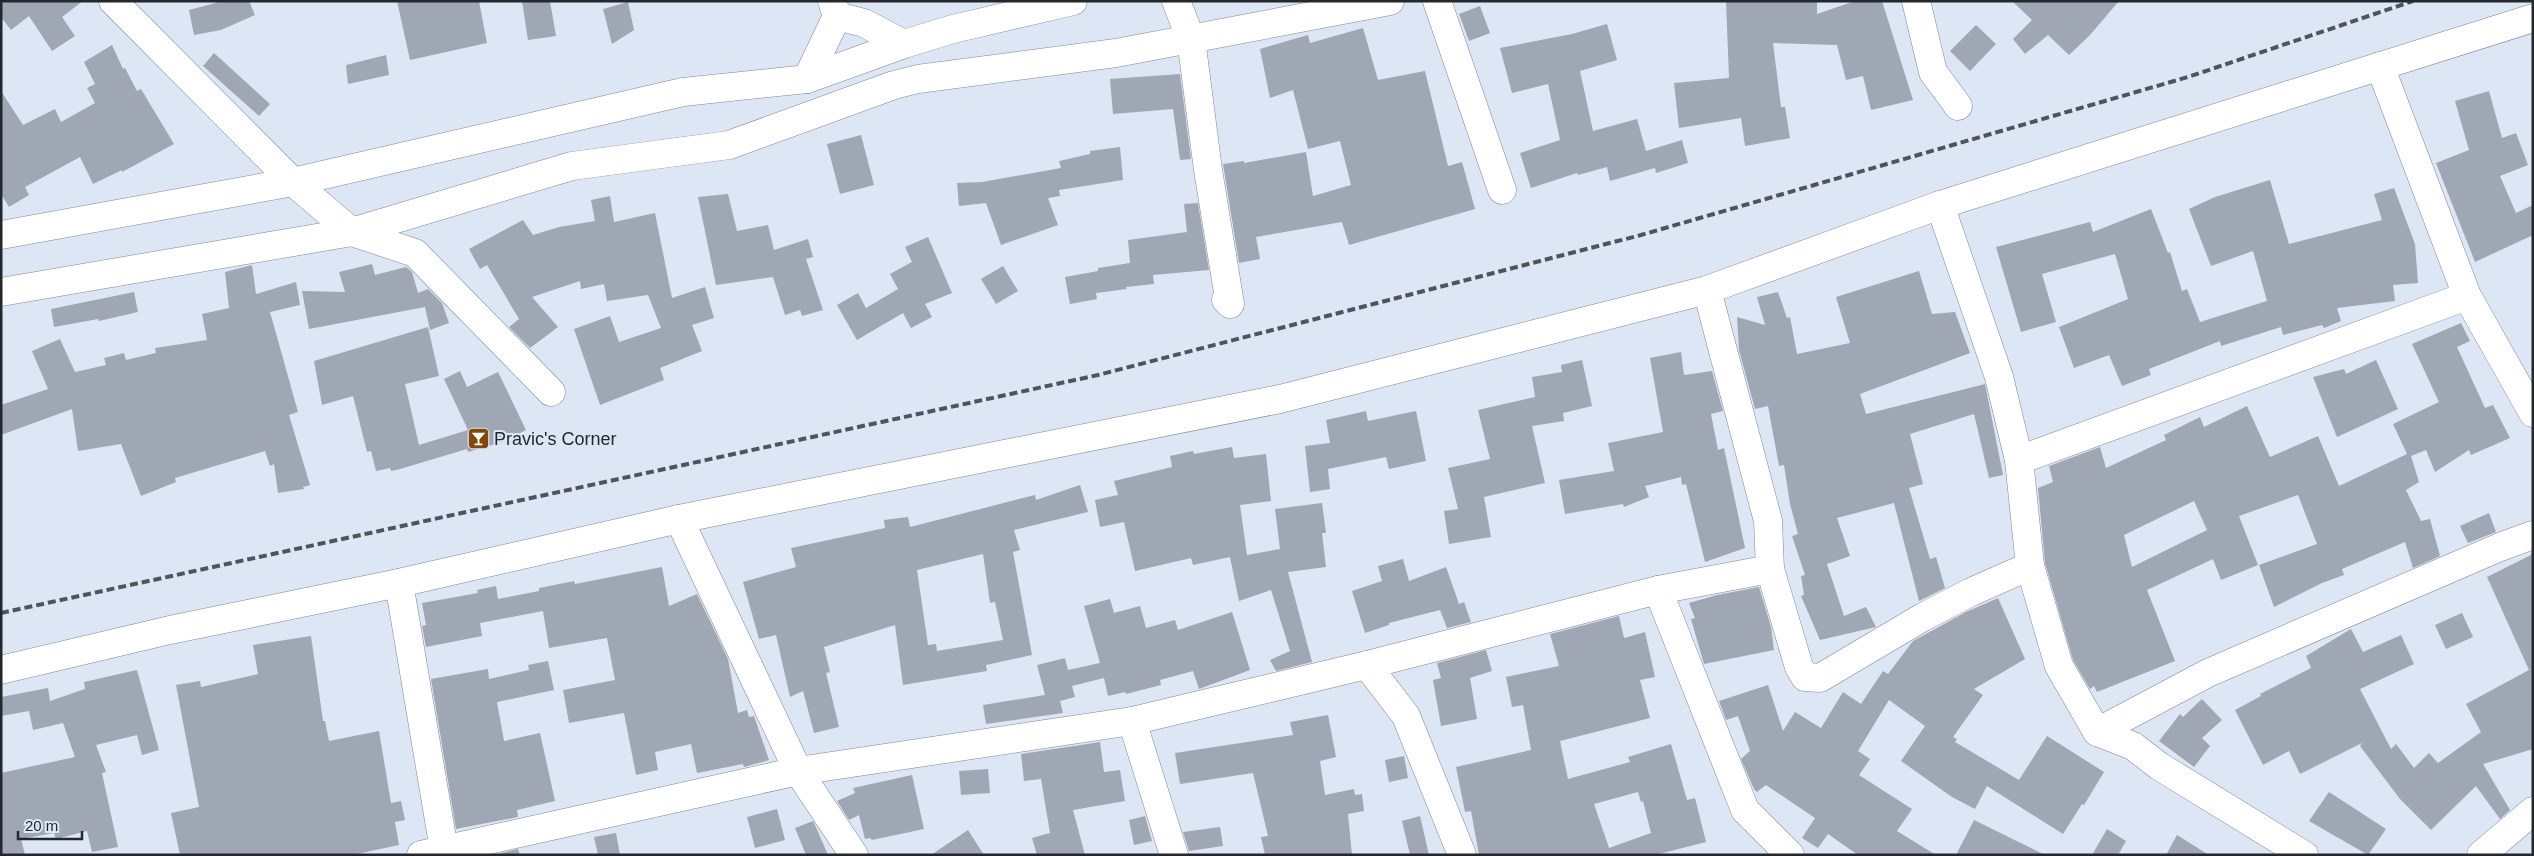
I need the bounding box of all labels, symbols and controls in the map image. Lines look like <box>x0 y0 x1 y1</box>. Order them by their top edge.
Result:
bar icon: Pravic's Corner <box>466 427 490 451</box>
place label: Pravic's Corner <box>494 429 616 449</box>
scale bar <box>18 808 81 840</box>
text: 20 m <box>25 817 58 834</box>

